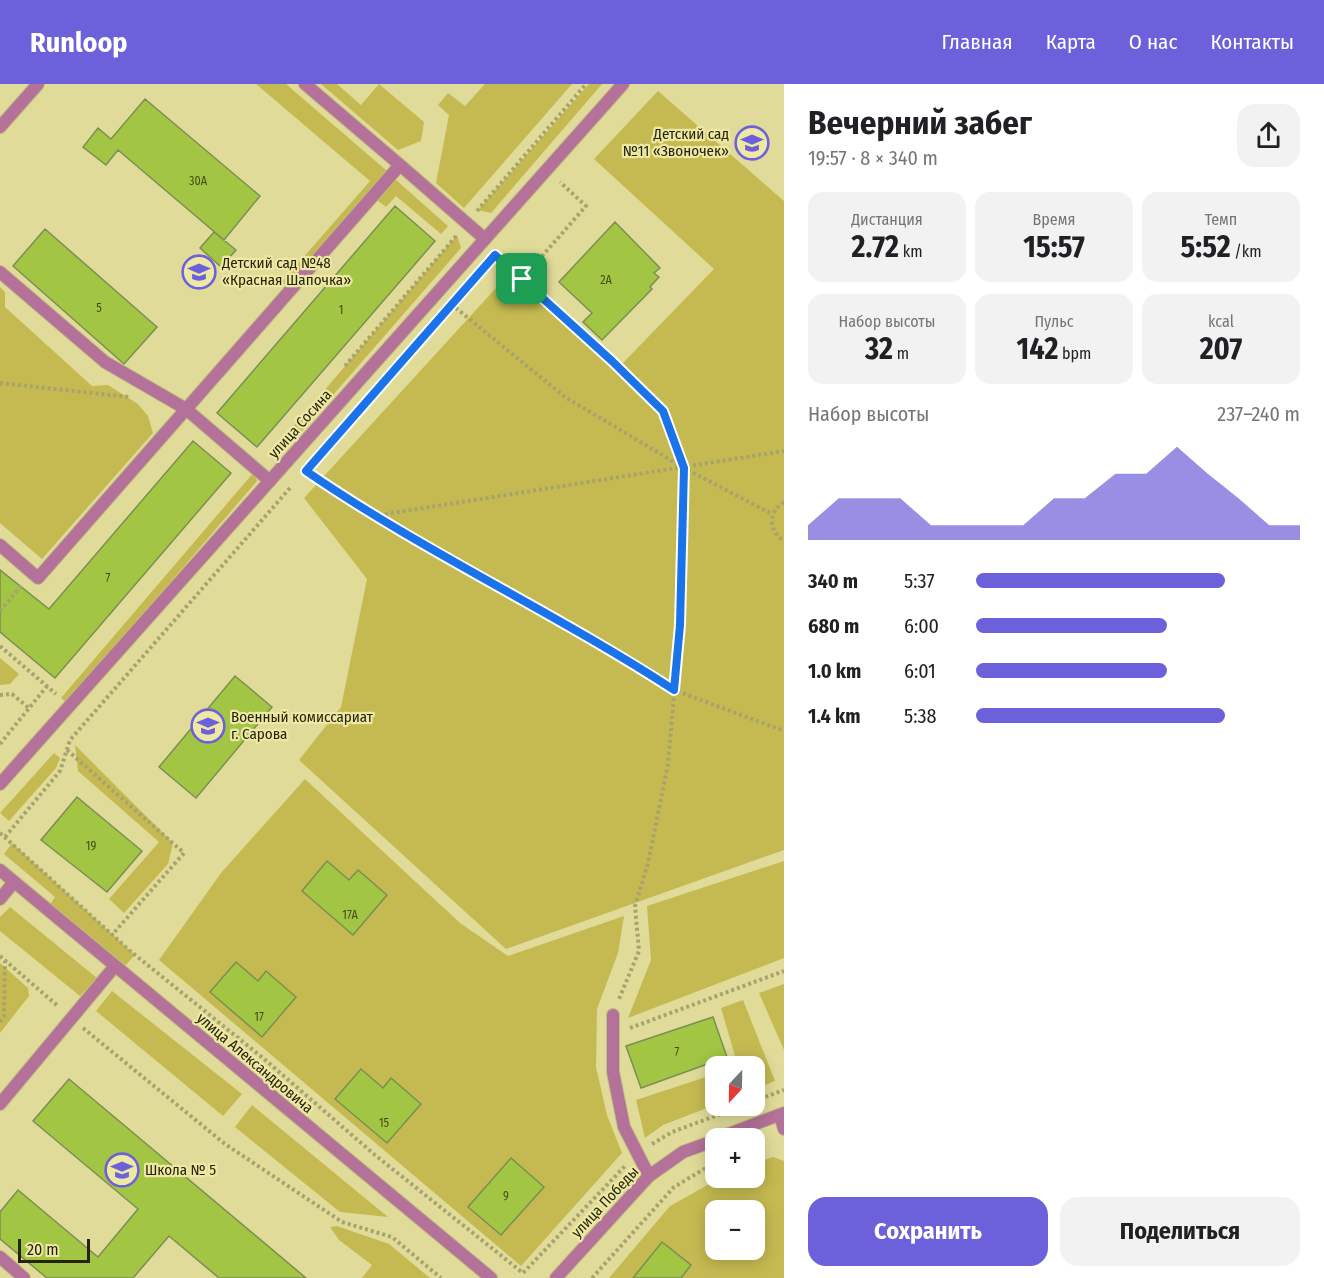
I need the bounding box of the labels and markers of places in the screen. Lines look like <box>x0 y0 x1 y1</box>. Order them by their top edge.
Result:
place label: Детский сад №11 «Звоночек» <box>623 125 729 160</box>
school or university icon: Детский сад №11 «Звоночек» <box>734 125 770 161</box>
pin <box>496 253 547 304</box>
school or university icon: Детский сад №48 «Красная Шапочка» <box>181 254 217 290</box>
place label: Детский сад №48 «Красная Шапочка» <box>221 254 351 289</box>
school or university icon: Военный комиссариат г. Сарова <box>190 708 226 744</box>
place label: Военный комиссариат г. Сарова <box>231 708 374 743</box>
school or university icon: Школа № 5 <box>104 1152 140 1188</box>
place label: Школа № 5 <box>145 1161 216 1179</box>

